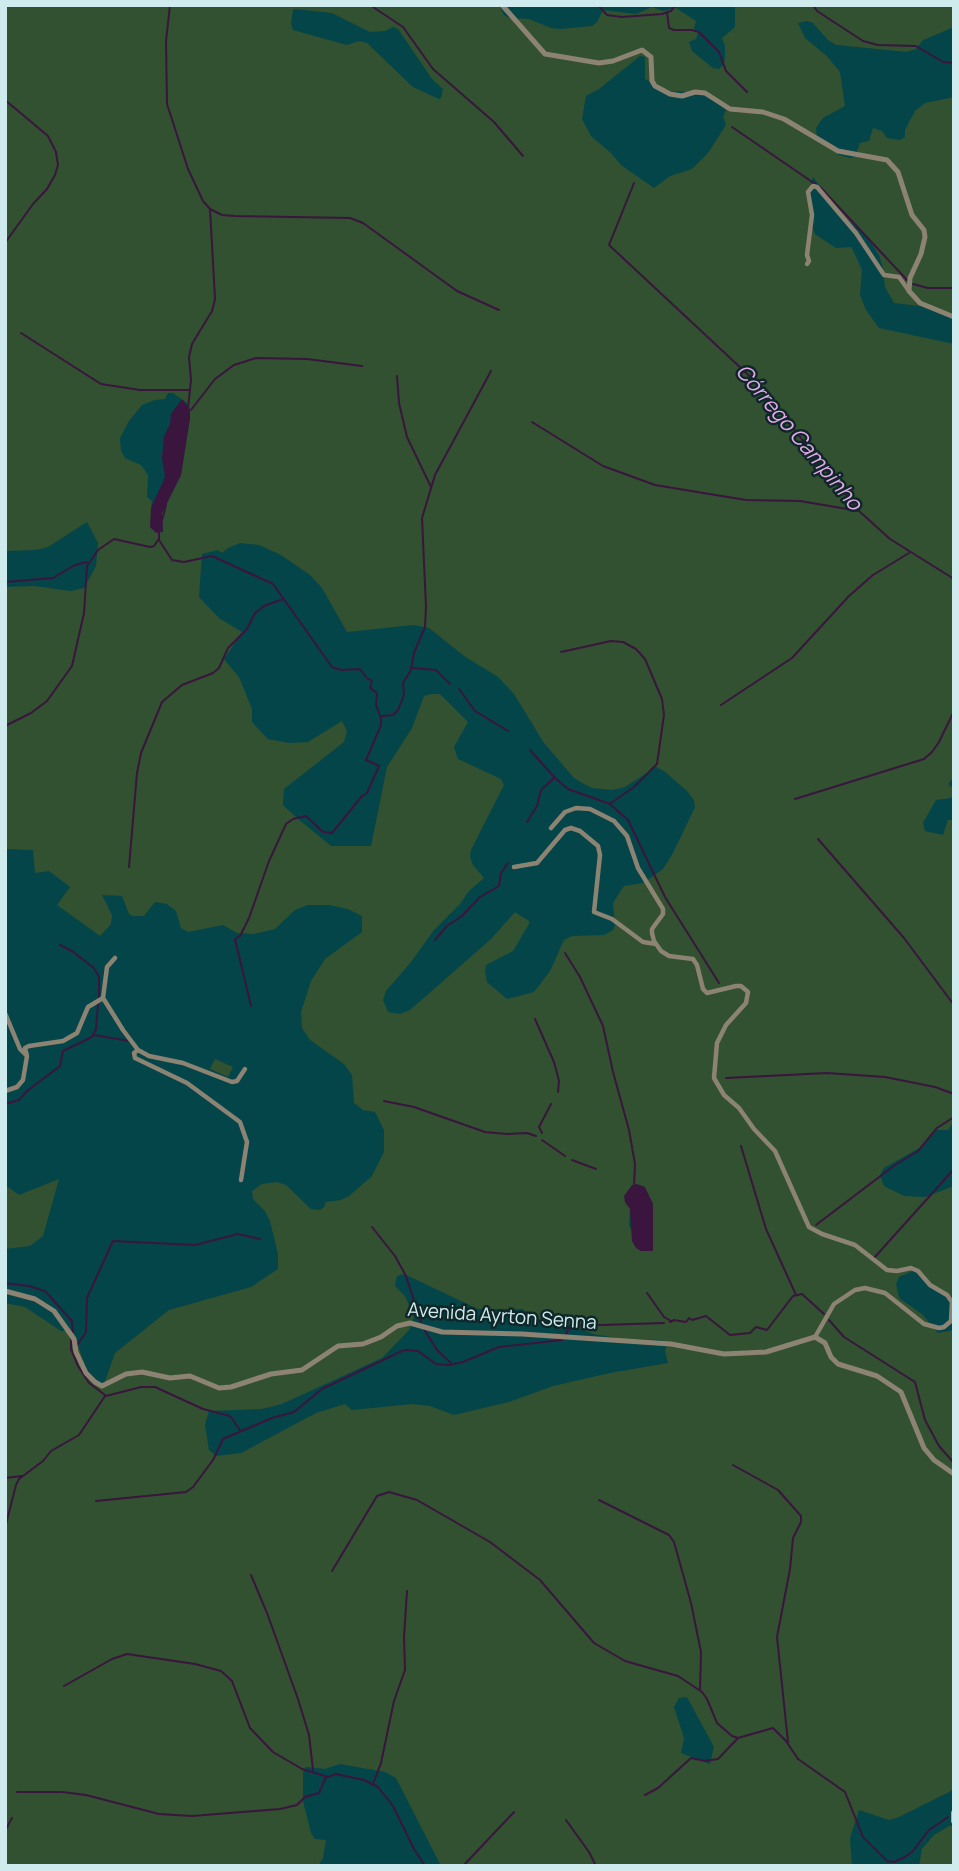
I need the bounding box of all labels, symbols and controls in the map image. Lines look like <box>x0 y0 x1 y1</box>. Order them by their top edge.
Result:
water label: Córrego Campinho <box>730 360 866 516</box>
street label: Avenida Ayrton Senna <box>406 1299 598 1335</box>

